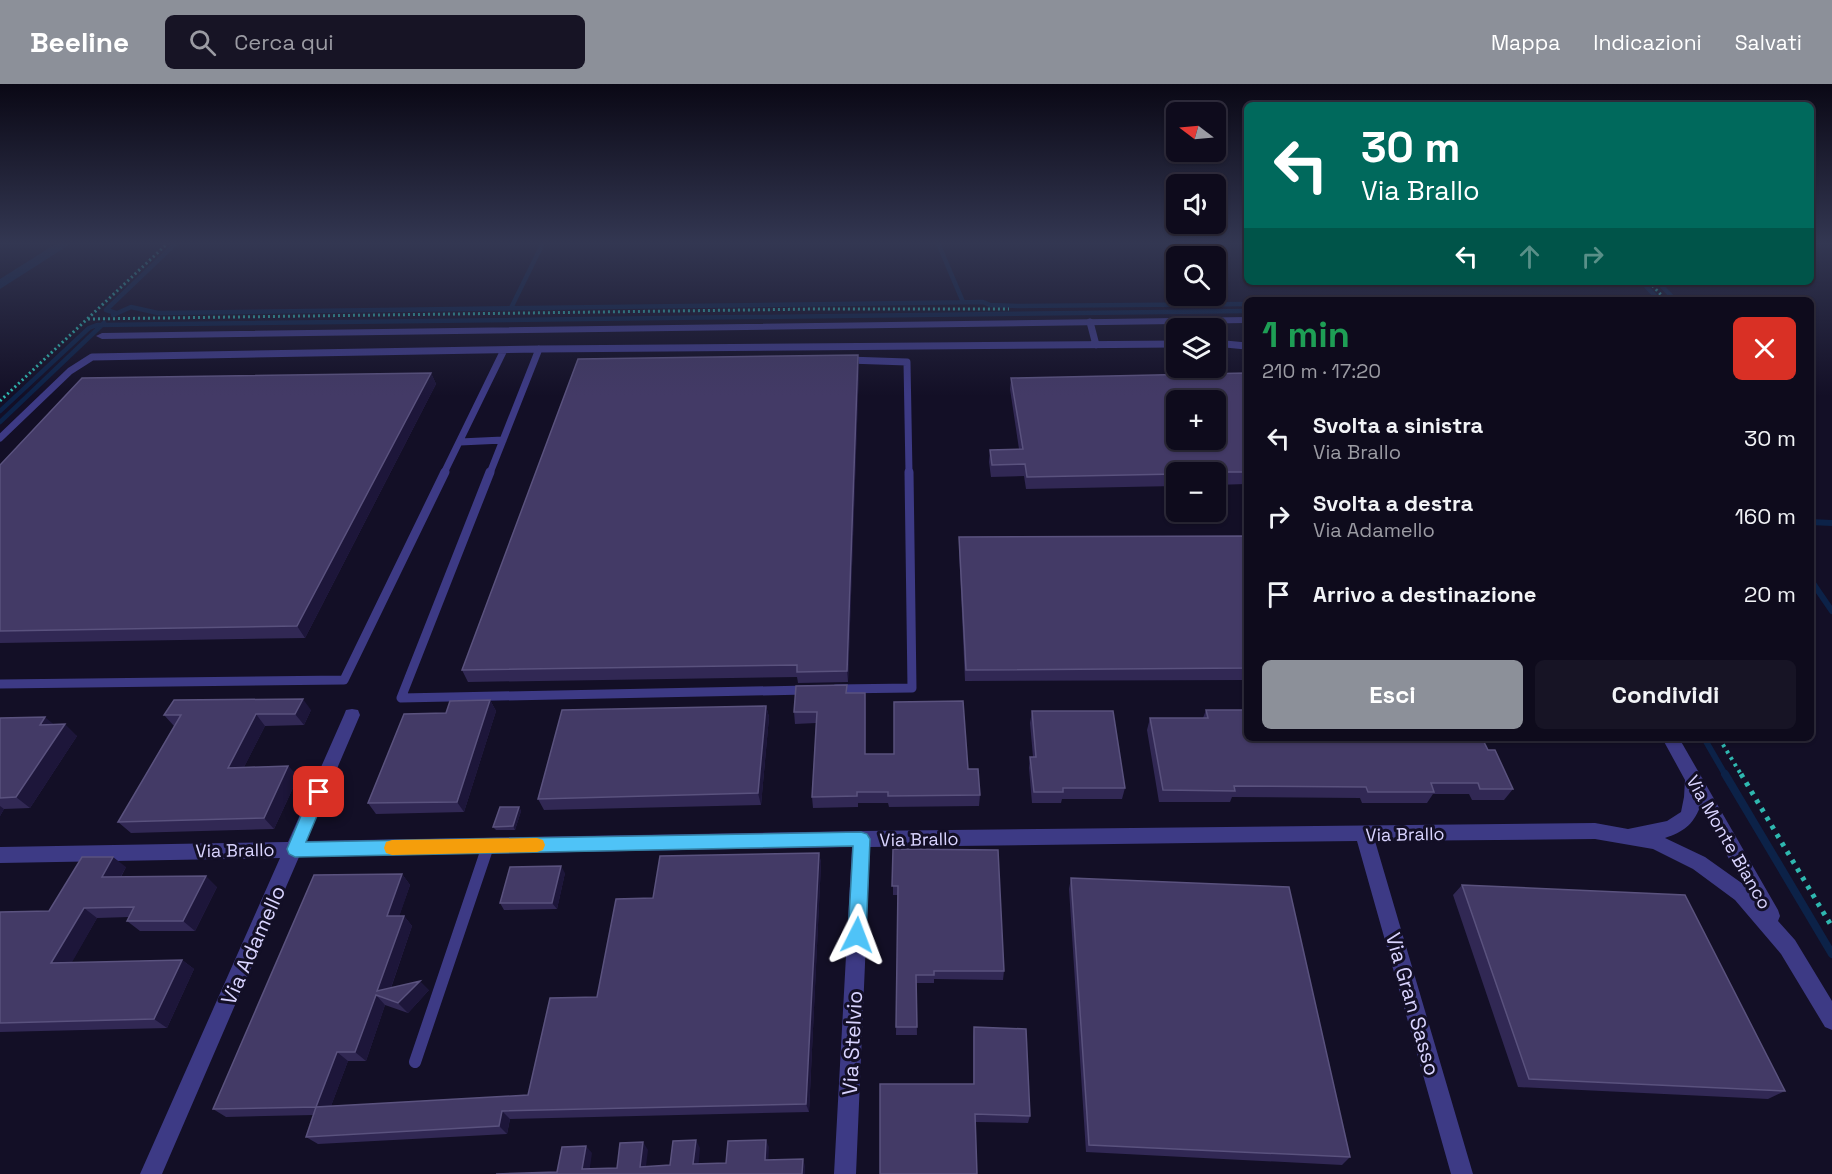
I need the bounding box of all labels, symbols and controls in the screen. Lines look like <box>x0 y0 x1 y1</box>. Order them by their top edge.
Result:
search box <box>165 15 585 69</box>
text: Beeline <box>30 24 129 60</box>
icon: search <box>186 26 219 59</box>
text: Cerca qui <box>234 28 334 56</box>
text: Mappa <box>1491 29 1560 56</box>
text: Indicazioni <box>1593 29 1702 56</box>
text: Salvati <box>1735 29 1802 56</box>
north arrow <box>1166 102 1226 162</box>
map controls <box>1166 102 1226 522</box>
text: 30 m <box>1361 121 1460 174</box>
icon: left <box>1262 126 1340 204</box>
text: Via Brallo <box>1361 173 1480 208</box>
button: sound <box>1166 174 1226 234</box>
icon: left <box>1450 240 1483 273</box>
icon: ahead <box>1513 240 1546 273</box>
icon: right <box>1576 240 1609 273</box>
button: search <box>1166 246 1226 306</box>
text: 1 min <box>1262 312 1350 358</box>
button: close <box>1733 317 1796 380</box>
button: layers <box>1166 318 1226 378</box>
text: 210 m · 17:20 <box>1262 358 1381 384</box>
button: + <box>1166 390 1226 450</box>
text: Svolta a sinistra <box>1313 411 1483 439</box>
icon: left <box>1262 422 1295 455</box>
text: 30 m <box>1744 424 1796 452</box>
text: Via Brallo <box>1313 439 1401 465</box>
button: − <box>1166 462 1226 522</box>
text: Svolta a destra <box>1313 489 1473 517</box>
icon: right <box>1262 500 1295 533</box>
text: 160 m <box>1735 502 1796 530</box>
text: Via Adamello <box>1313 517 1435 543</box>
icon: arrive <box>1262 578 1295 611</box>
text: Arrivo a destinazione <box>1313 580 1536 608</box>
text: 20 m <box>1744 580 1796 608</box>
button: Esci <box>1262 660 1523 729</box>
button: Condividi <box>1535 660 1796 729</box>
pin <box>293 766 344 817</box>
street label: Via Monte Bianco <box>1681 771 1777 913</box>
icon: arrive <box>302 775 335 808</box>
street label: Via Brallo <box>1365 822 1445 846</box>
street label: Via Brallo <box>879 827 959 851</box>
street label: Via Brallo <box>195 838 275 862</box>
street label: Via Adamello <box>215 881 291 1009</box>
position arrow <box>825 903 889 967</box>
street label: Via Gran Sasso <box>1380 929 1446 1079</box>
street label: Via Stelvio <box>836 990 868 1096</box>

